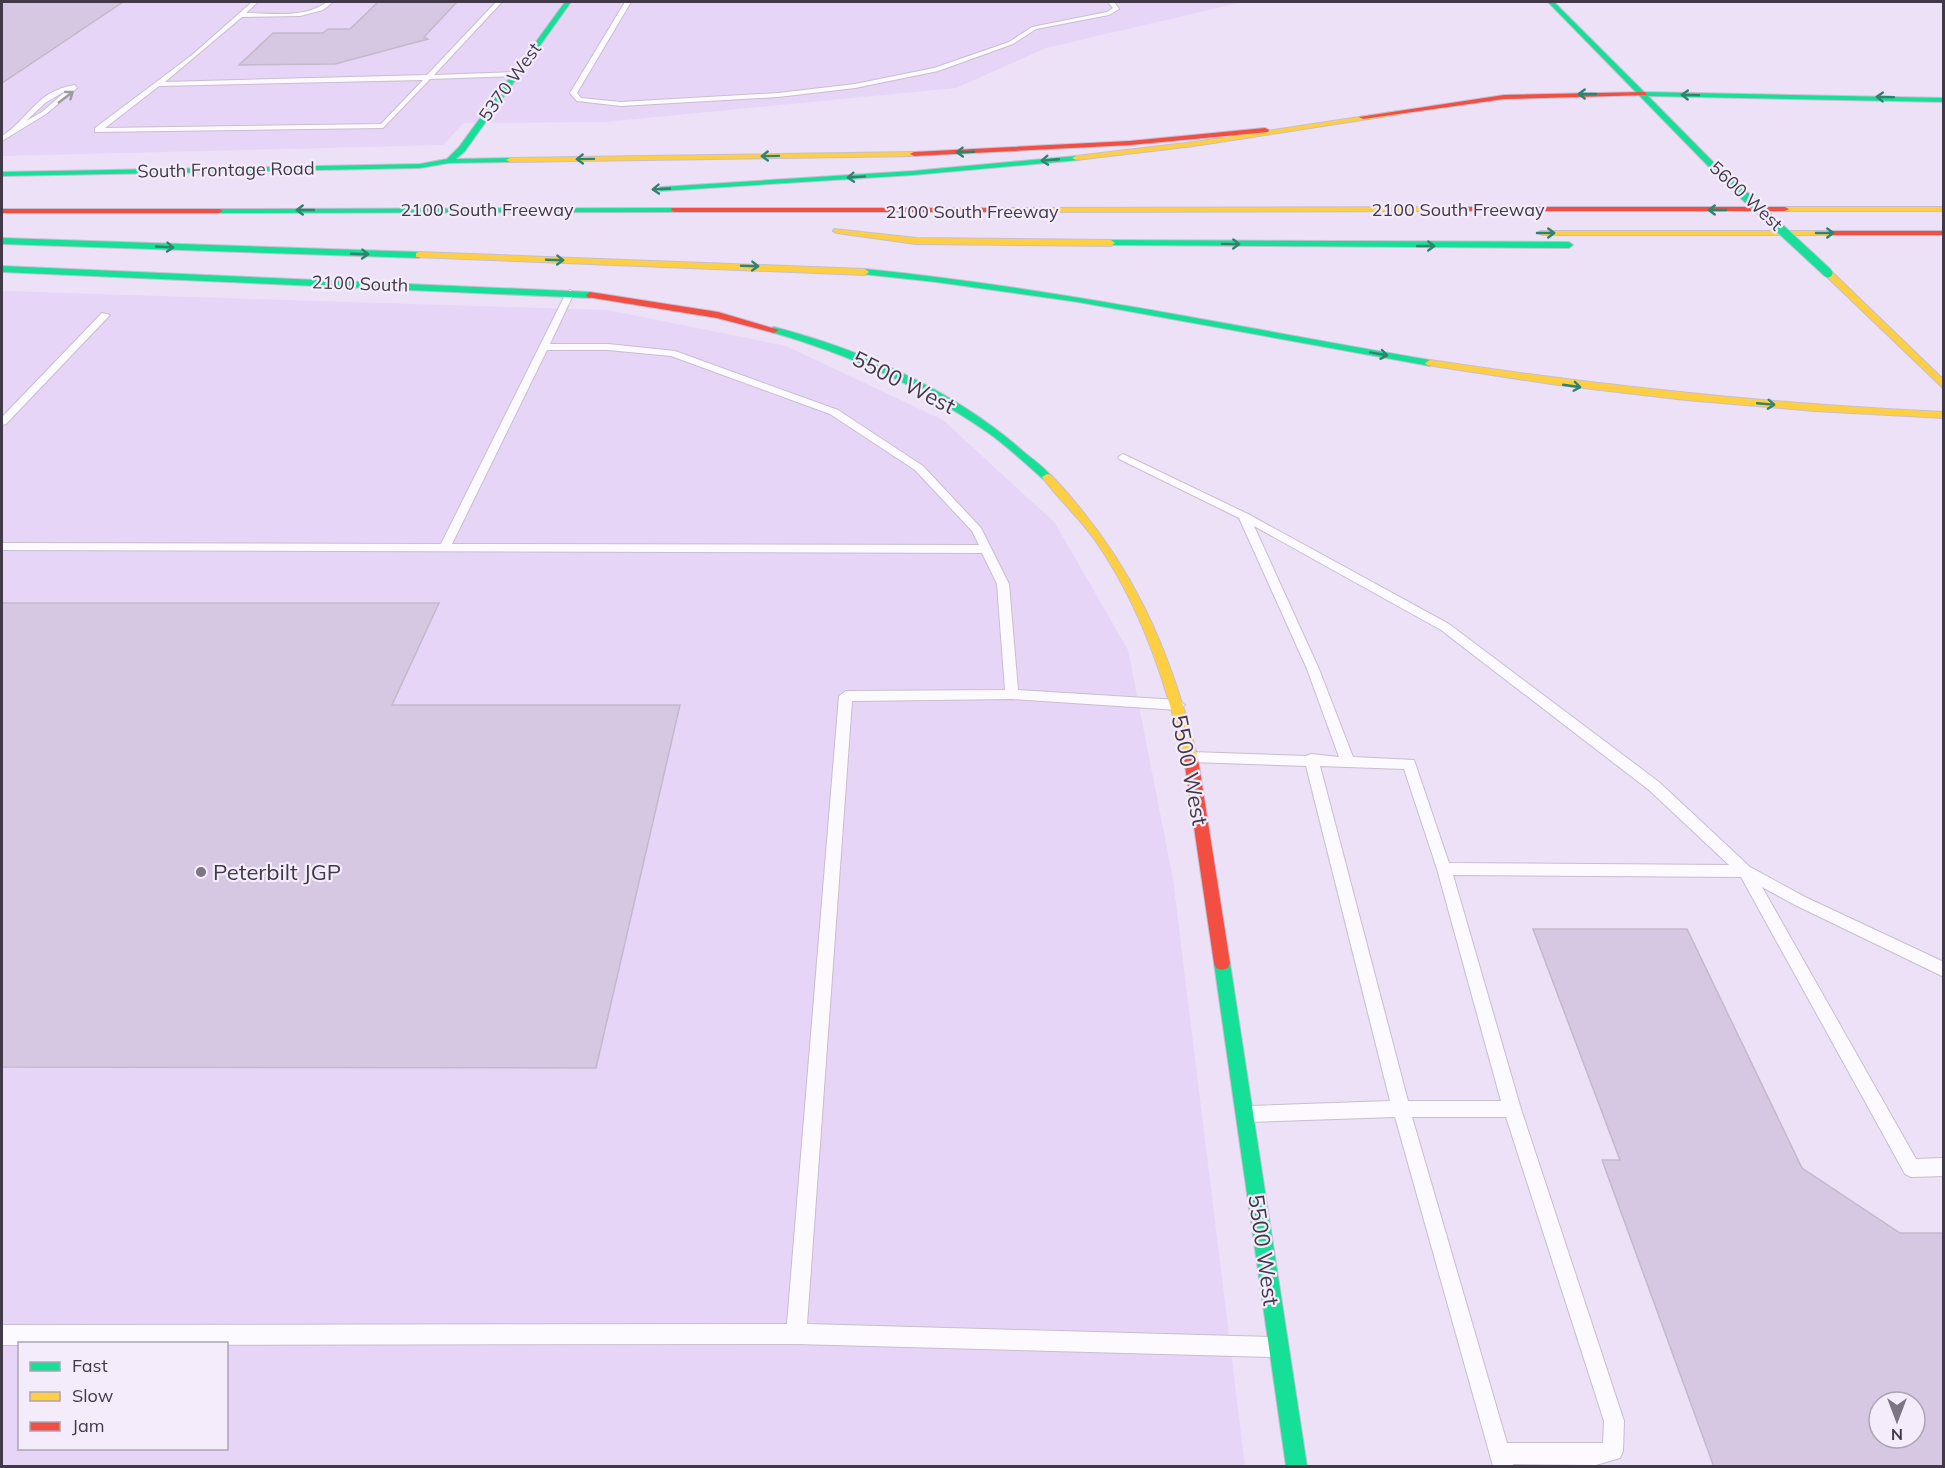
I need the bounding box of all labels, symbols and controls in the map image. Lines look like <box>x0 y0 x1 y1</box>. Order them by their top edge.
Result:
street label: 5370 West <box>473 38 546 126</box>
one-way arrow <box>1577 88 1597 100</box>
one-way arrow <box>1681 89 1701 101</box>
one-way arrow <box>57 90 73 103</box>
one-way arrow <box>1876 91 1896 103</box>
one-way arrow <box>955 147 975 158</box>
one-way arrow <box>760 151 780 162</box>
one-way arrow <box>575 153 595 165</box>
one-way arrow <box>1040 155 1060 166</box>
street label: South Frontage Road <box>137 156 315 183</box>
street label: 5600 West <box>1705 156 1788 235</box>
one-way arrow <box>846 172 866 183</box>
one-way arrow <box>651 183 671 194</box>
street label: 2100 South Freeway <box>401 198 574 221</box>
street label: 2100 South Freeway <box>1372 198 1545 221</box>
street label: 2100 South Freeway <box>886 200 1059 223</box>
one-way arrow <box>295 204 315 216</box>
one-way arrow <box>1708 204 1728 216</box>
one-way arrow <box>1536 227 1556 239</box>
one-way arrow <box>1815 227 1835 239</box>
one-way arrow <box>1220 238 1240 250</box>
one-way arrow <box>1415 240 1435 252</box>
one-way arrow <box>154 242 174 253</box>
one-way arrow <box>349 248 369 260</box>
one-way arrow <box>544 254 564 266</box>
one-way arrow <box>739 260 759 271</box>
street label: 2100 South <box>311 270 409 297</box>
street label: 5500 West <box>848 344 961 420</box>
one-way arrow <box>1369 349 1388 360</box>
one-way arrow <box>1561 380 1581 391</box>
one-way arrow <box>1755 399 1775 410</box>
street label: 5500 West <box>1166 712 1215 828</box>
place label: Peterbilt JGP <box>213 858 341 886</box>
marker: Peterbilt JGP <box>194 865 208 879</box>
street label: 5500 West <box>1242 1193 1286 1308</box>
legend <box>18 1342 228 1450</box>
text: Fast <box>72 1354 108 1377</box>
text: Slow <box>72 1384 114 1407</box>
north arrow <box>1867 1390 1927 1450</box>
text: Jam <box>72 1414 105 1437</box>
text: N <box>1891 1425 1903 1445</box>

